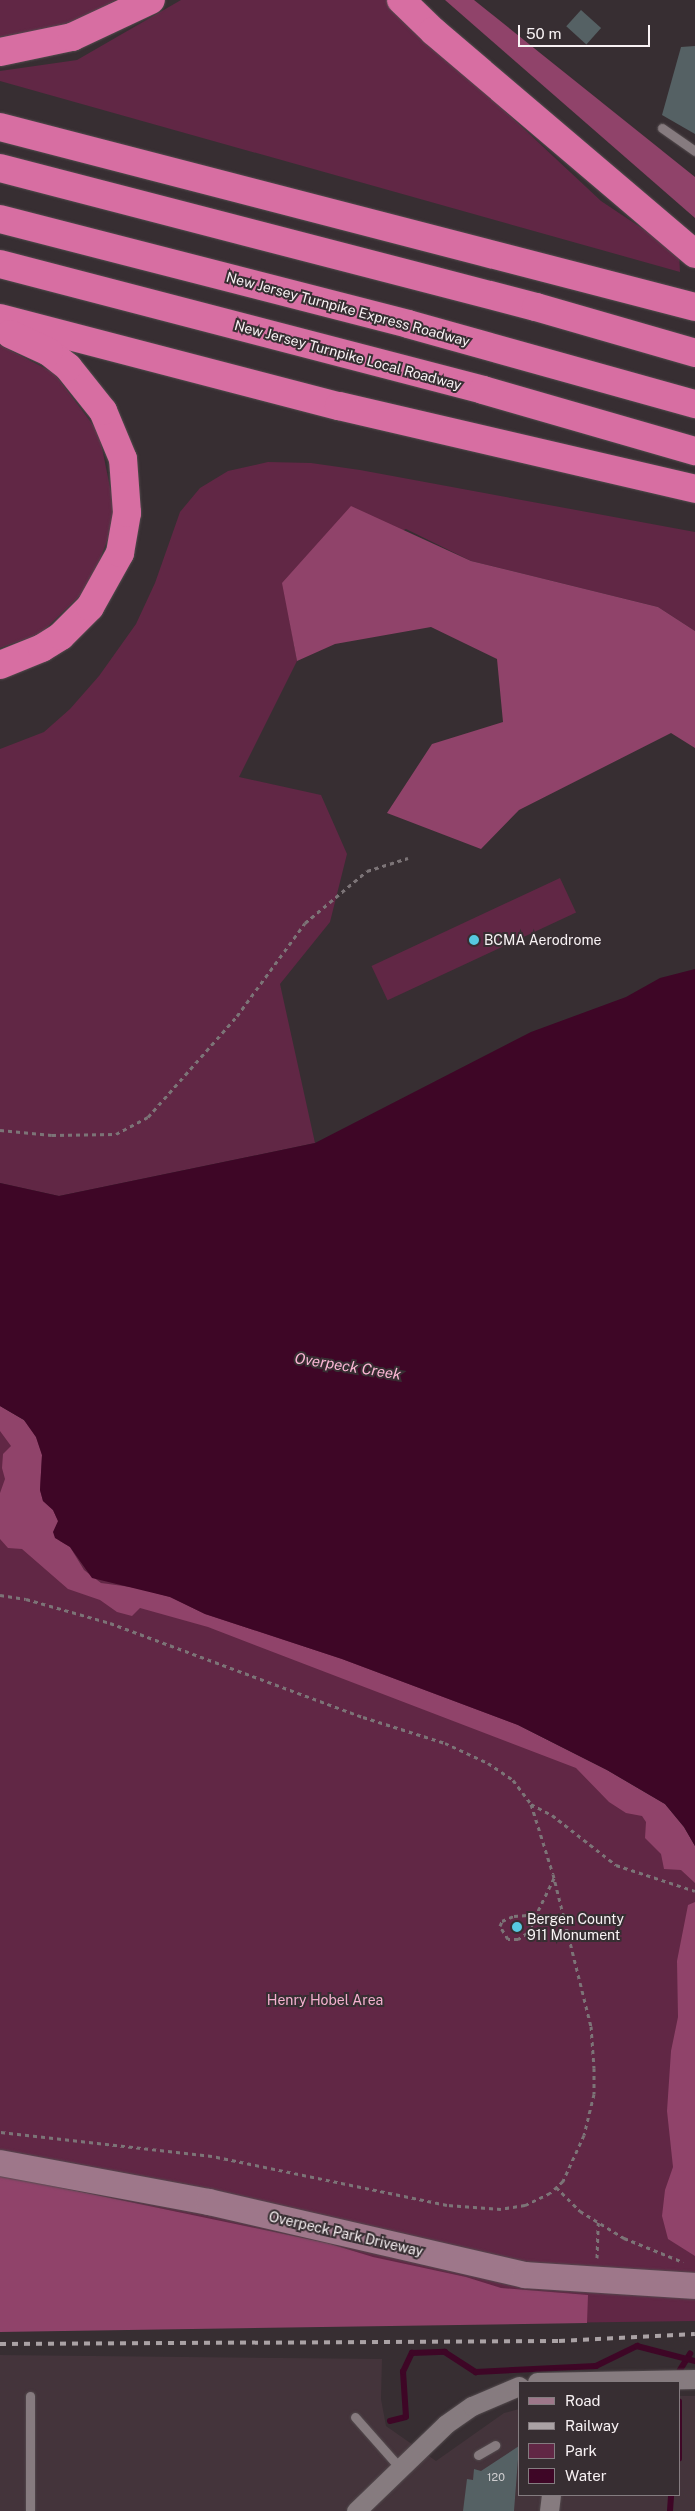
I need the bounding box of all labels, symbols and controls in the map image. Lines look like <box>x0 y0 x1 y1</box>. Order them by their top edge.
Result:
scale bar <box>520 15 652 47</box>
text: 50 m <box>526 25 561 42</box>
street label: New Jersey Turnpike Express Roadway <box>224 268 472 350</box>
street label: New Jersey Turnpike Local Roadway <box>232 316 464 394</box>
place label: BCMA Aerodrome <box>484 932 601 948</box>
marker: BCMA Aerodrome <box>468 934 480 946</box>
water label: Overpeck Creek <box>293 1349 403 1383</box>
place label: Bergen County 911 Monument <box>527 1911 624 1944</box>
marker: Bergen County 911 Monument <box>511 1921 523 1933</box>
park label: Henry Hobel Area <box>267 1992 383 2008</box>
street label: Overpeck Park Driveway <box>267 2208 425 2260</box>
legend <box>518 2381 680 2496</box>
text: Road <box>565 2392 601 2409</box>
text: Railway <box>565 2417 619 2434</box>
text: Park <box>565 2442 597 2459</box>
text: Water <box>565 2467 607 2484</box>
house number: 120 <box>487 2470 505 2484</box>

